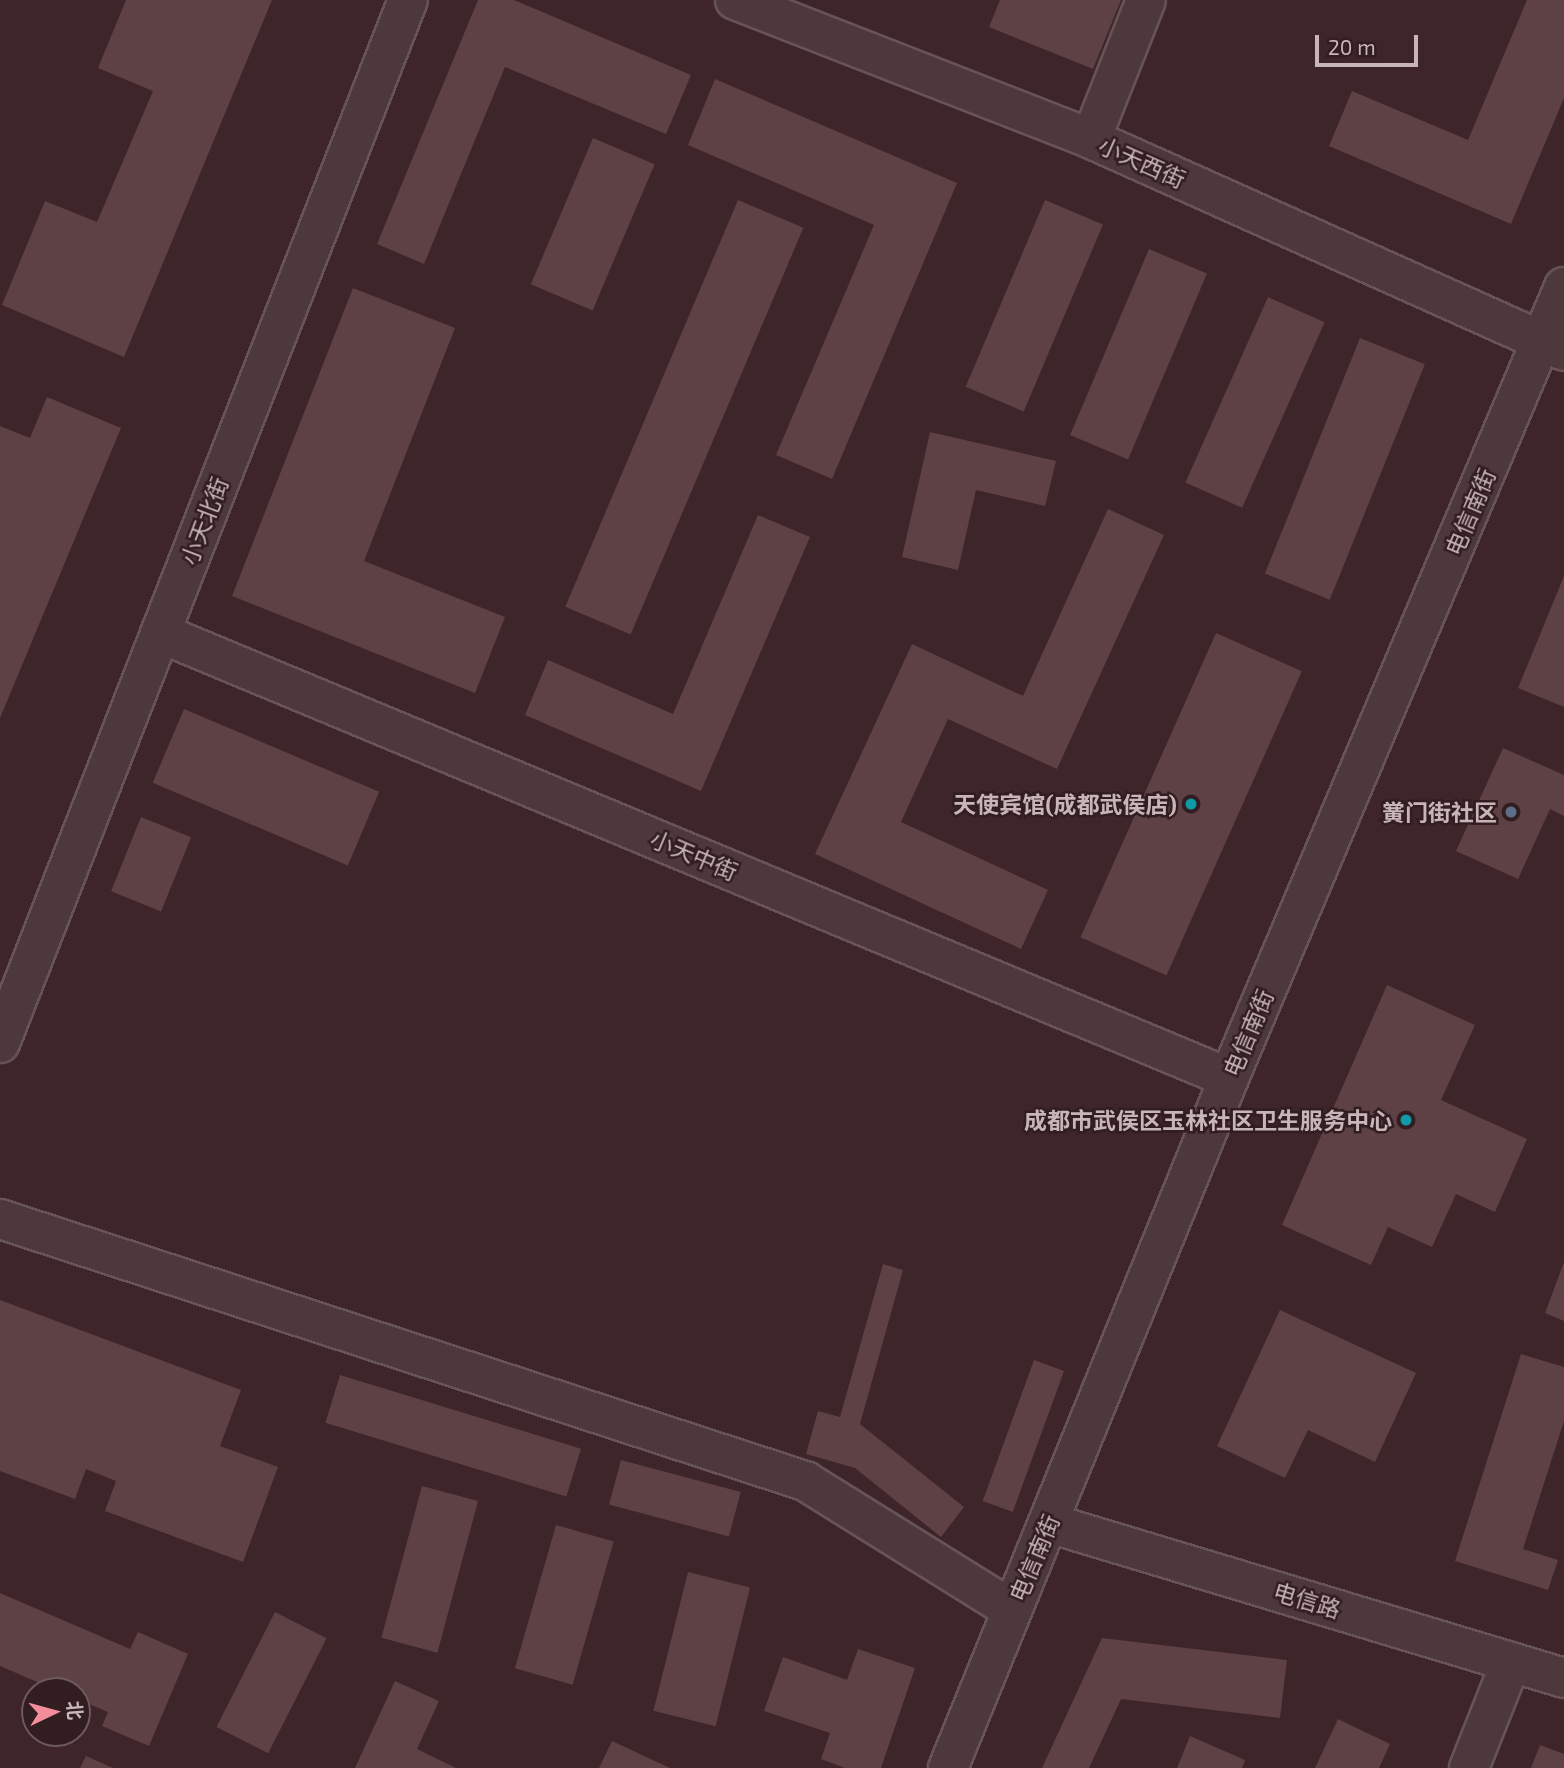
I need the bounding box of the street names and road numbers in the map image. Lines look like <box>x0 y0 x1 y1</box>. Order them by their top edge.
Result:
street label: 小天西街 <box>1094 131 1190 193</box>
street label: 电信南街 <box>1439 464 1501 560</box>
street label: 小天北街 <box>175 473 233 569</box>
street label: 小天中街 <box>646 824 742 886</box>
street label: 电信南街 <box>1217 985 1279 1081</box>
street label: 电信南街 <box>1003 1510 1065 1606</box>
street label: 电信路 <box>1270 1577 1344 1623</box>

